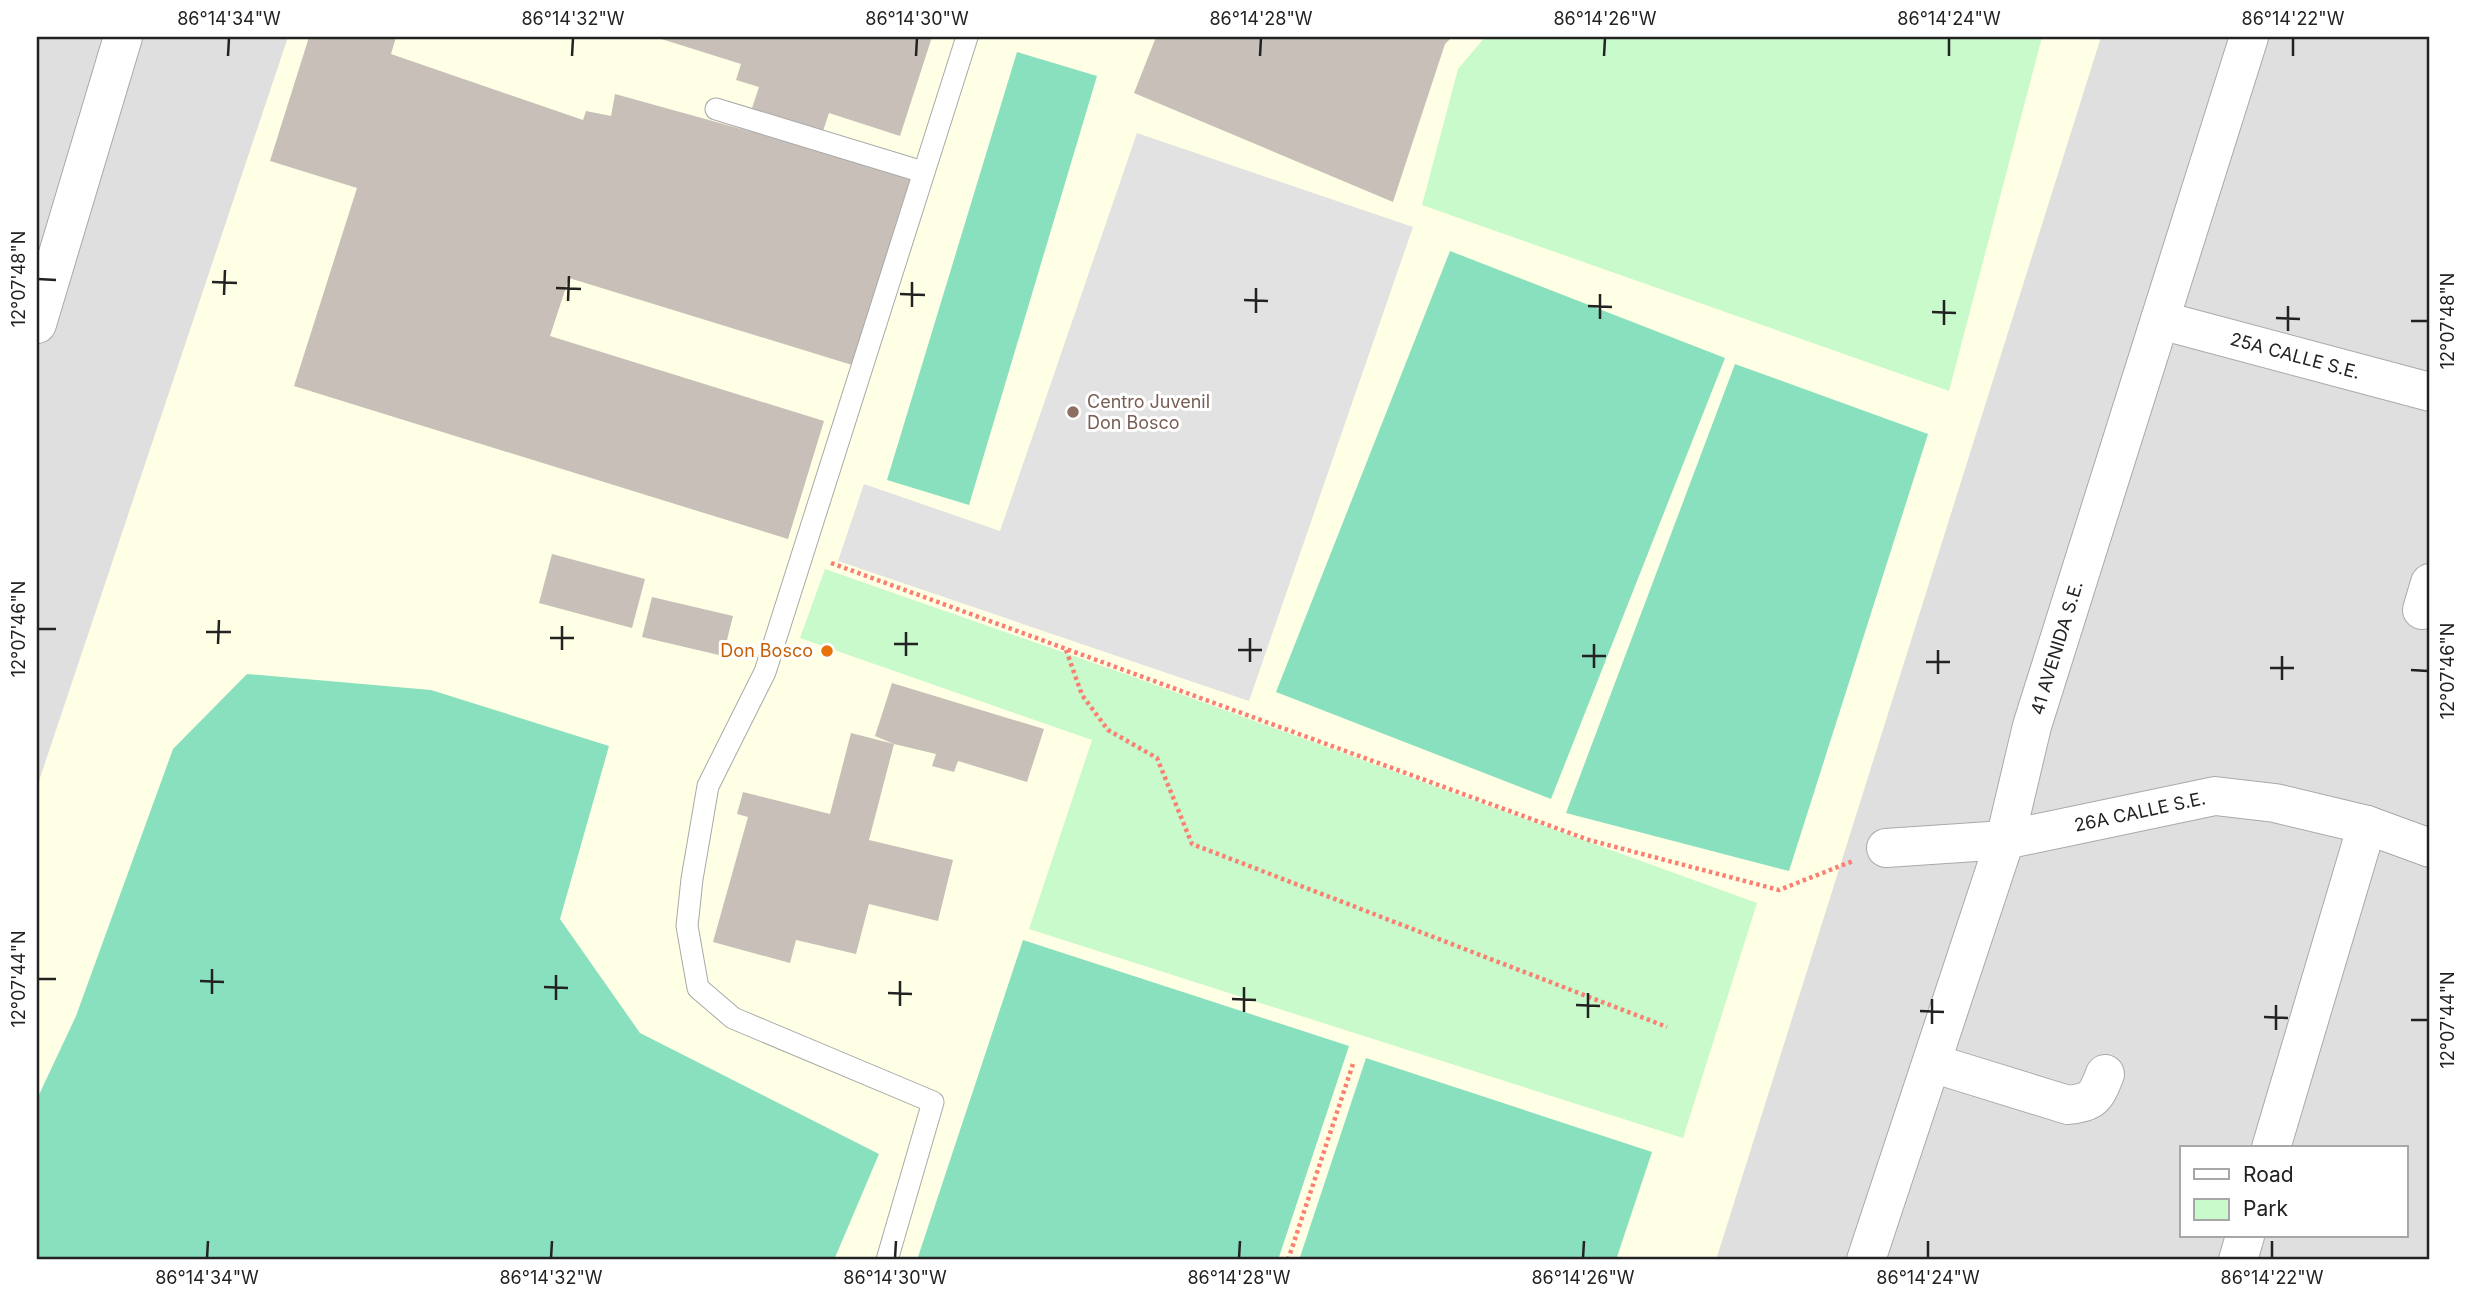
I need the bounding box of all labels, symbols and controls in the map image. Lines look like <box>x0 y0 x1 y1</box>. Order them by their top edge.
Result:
text: 86°14'34"W <box>177 8 281 29</box>
text: 86°14'32"W <box>521 8 625 29</box>
text: 86°14'30"W <box>865 8 969 29</box>
text: 86°14'28"W <box>1209 8 1313 29</box>
text: 86°14'26"W <box>1553 8 1657 29</box>
text: 86°14'24"W <box>1897 8 2001 29</box>
text: 86°14'22"W <box>2242 8 2345 29</box>
text: 12°07'48"N <box>8 231 29 327</box>
text: 12°07'48"N <box>2437 273 2458 369</box>
street label: 25A CALLE S.E. <box>2228 328 2362 383</box>
place label: Centro Juvenil Don Bosco <box>1087 391 1210 433</box>
marker: Centro Juvenil Don Bosco <box>1065 404 1081 420</box>
street label: 41 AVENIDA S.E. <box>2026 578 2087 717</box>
text: 12°07'46"N <box>8 581 29 677</box>
text: 12°07'46"N <box>2437 623 2458 719</box>
place label: Don Bosco <box>720 640 813 661</box>
marker: Don Bosco <box>819 643 835 659</box>
street label: 26A CALLE S.E. <box>2072 787 2208 836</box>
text: 12°07'44"N <box>8 930 29 1028</box>
text: 12°07'44"N <box>2437 971 2458 1069</box>
legend <box>2180 1146 2408 1238</box>
text: Road <box>2243 1162 2294 1187</box>
text: Park <box>2243 1196 2288 1221</box>
text: 86°14'34"W <box>155 1267 259 1288</box>
text: 86°14'32"W <box>499 1267 603 1288</box>
text: 86°14'30"W <box>843 1267 947 1288</box>
text: 86°14'28"W <box>1187 1267 1291 1288</box>
text: 86°14'26"W <box>1531 1267 1635 1288</box>
text: 86°14'24"W <box>1876 1267 1980 1288</box>
text: 86°14'22"W <box>2221 1267 2324 1288</box>

